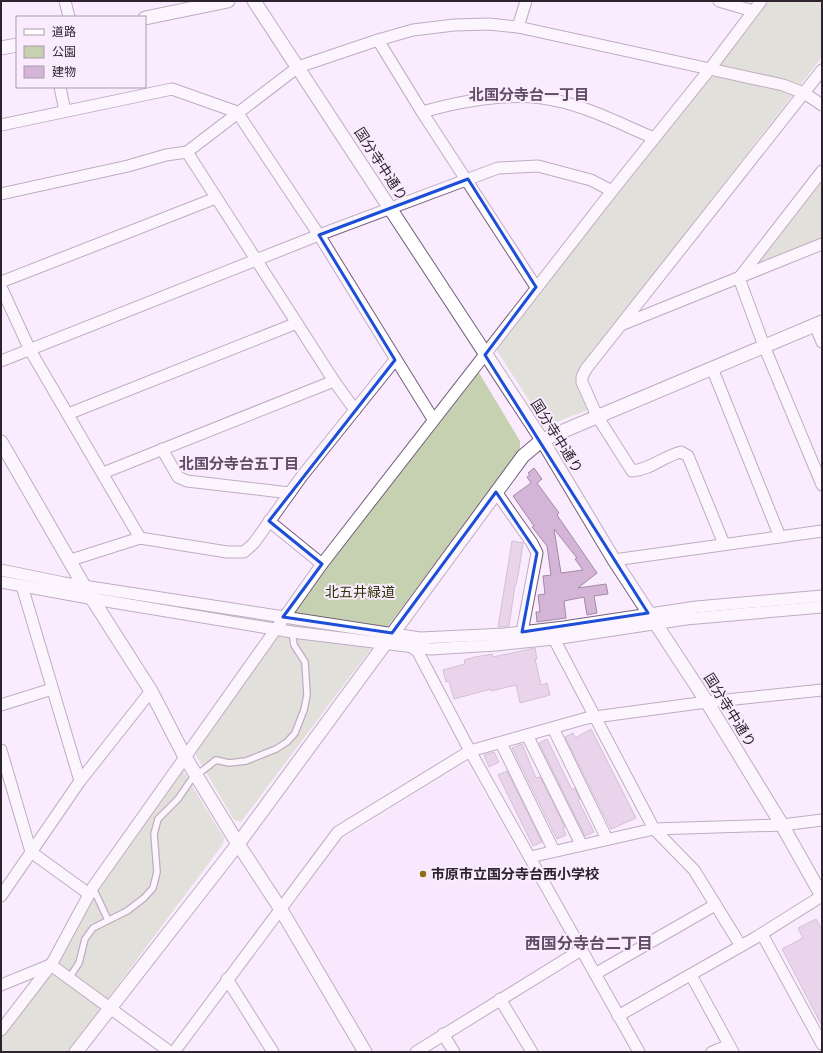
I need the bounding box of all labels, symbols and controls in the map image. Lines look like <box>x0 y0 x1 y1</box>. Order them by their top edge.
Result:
legend <box>16 16 146 88</box>
text: 道路 <box>52 25 76 39</box>
text: 公園 <box>52 45 76 59</box>
text: 建物 <box>52 65 76 79</box>
district label: 北国分寺台一丁目 <box>469 86 589 104</box>
street label: 国分寺中通り <box>351 124 411 204</box>
street label: 国分寺中通り <box>528 396 586 476</box>
district label: 北国分寺台五丁目 <box>179 455 299 473</box>
park label: 北五井緑道 <box>325 584 395 600</box>
street label: 国分寺中通り <box>701 670 759 750</box>
place label: 市原市立国分寺台西小学校 <box>431 866 599 882</box>
marker: 市原市立国分寺台西小学校 <box>418 869 428 879</box>
district label: 西国分寺台二丁目 <box>525 934 653 953</box>

